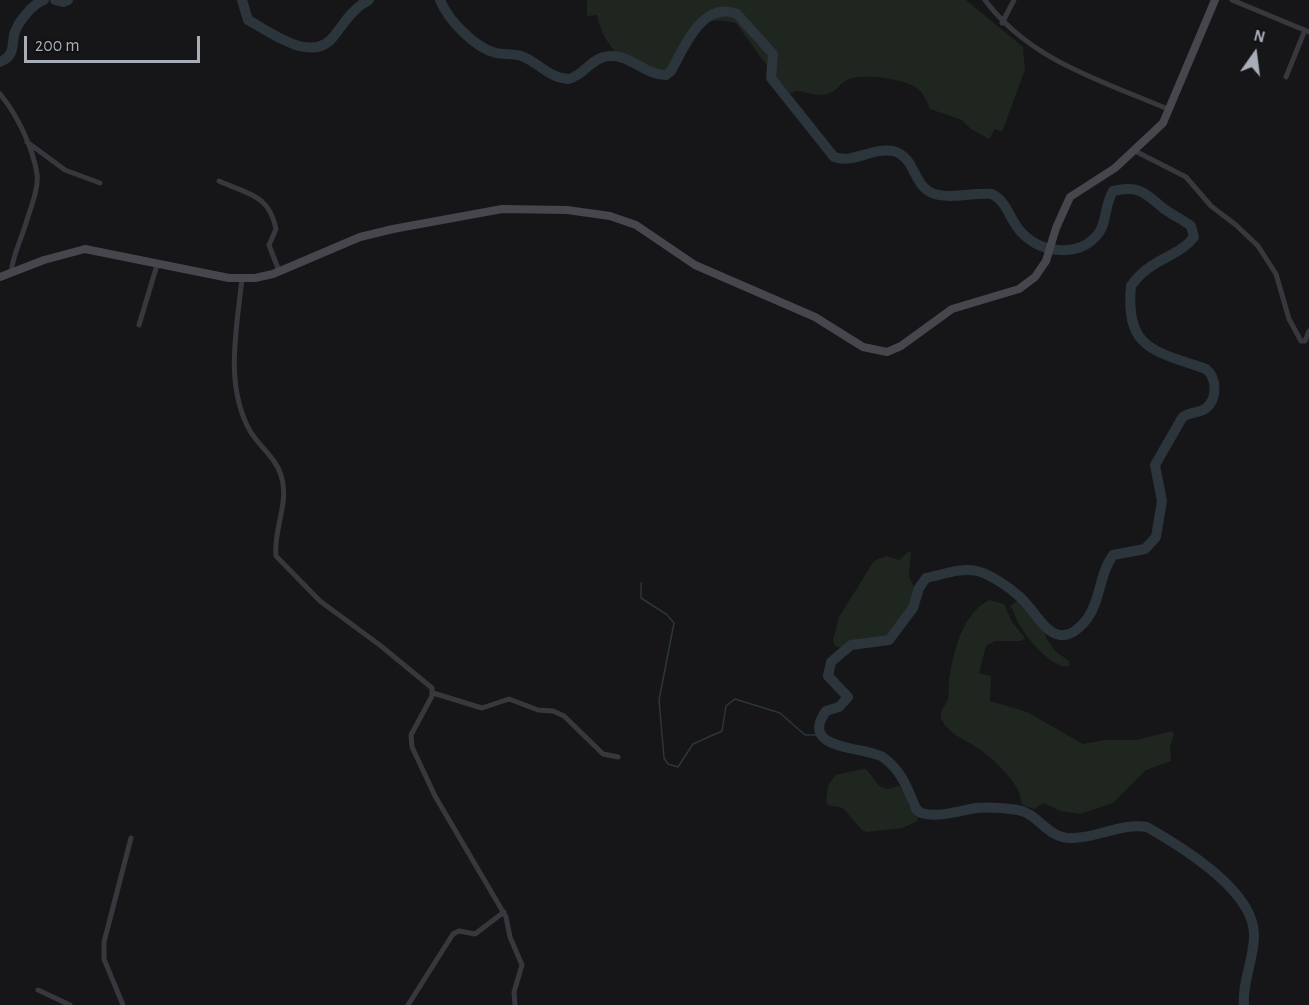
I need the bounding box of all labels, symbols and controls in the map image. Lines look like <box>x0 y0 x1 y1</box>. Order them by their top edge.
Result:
scale bar <box>27 24 202 62</box>
north arrow <box>1225 24 1285 84</box>
text: N <box>1252 27 1267 46</box>
text: 200 m <box>35 37 80 55</box>

